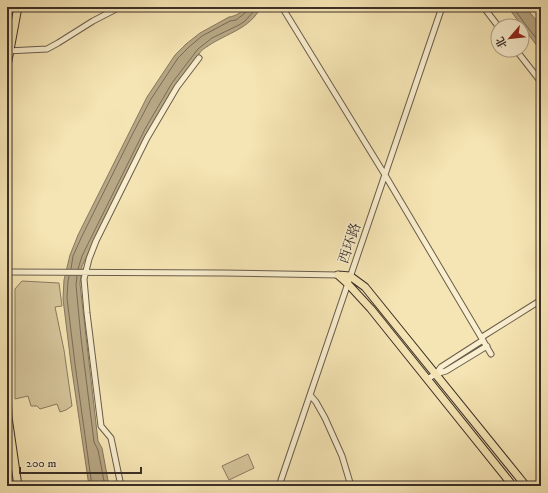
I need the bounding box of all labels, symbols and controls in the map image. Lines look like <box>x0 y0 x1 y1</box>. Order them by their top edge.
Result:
north arrow <box>490 18 530 58</box>
text: 北 <box>493 34 511 50</box>
street label: 西环路 <box>335 221 365 266</box>
scale bar <box>20 449 141 475</box>
text: 200 m <box>26 456 56 471</box>

